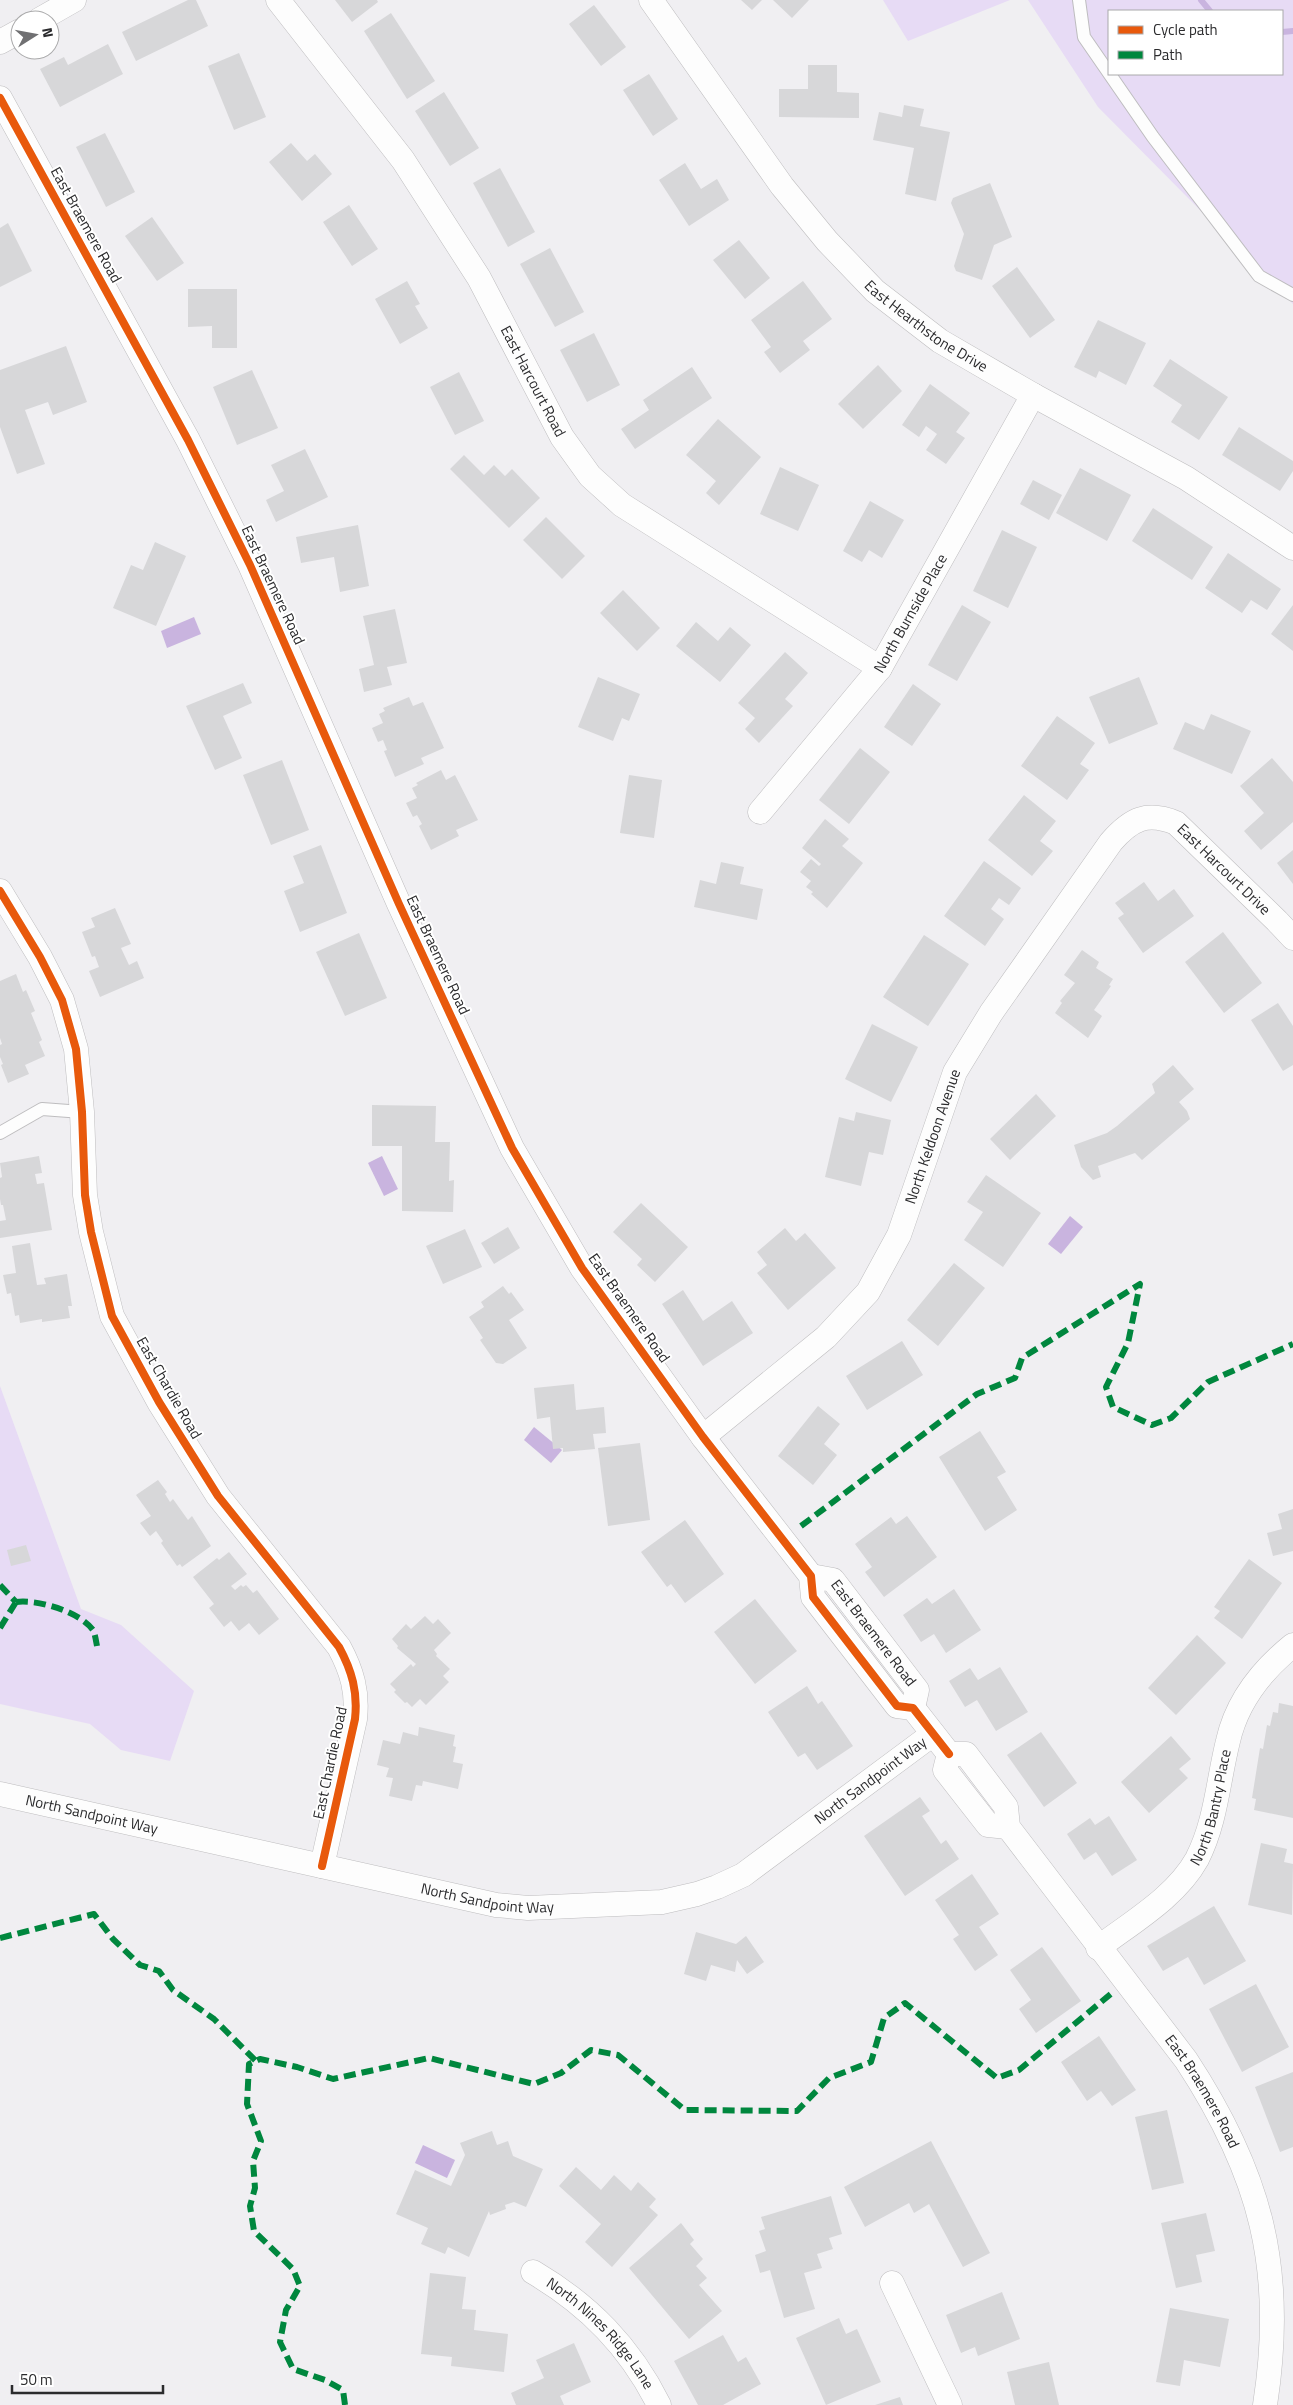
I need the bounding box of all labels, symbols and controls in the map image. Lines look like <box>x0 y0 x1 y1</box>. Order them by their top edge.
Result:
north arrow <box>10 10 60 60</box>
legend <box>1108 10 1283 75</box>
text: Cycle path <box>1153 18 1218 41</box>
text: N <box>37 26 59 39</box>
text: Path <box>1153 43 1183 66</box>
street label: East Braemere Road <box>45 163 128 287</box>
street label: East Hearthstone Drive <box>859 274 992 377</box>
street label: East Harcourt Road <box>495 321 572 441</box>
street label: East Braemere Road <box>236 521 311 648</box>
street label: North Burnside Place <box>868 549 953 677</box>
street label: East Harcourt Drive <box>1172 818 1276 920</box>
street label: East Braemere Road <box>401 891 476 1018</box>
street label: North Keldoon Avenue <box>898 1066 966 1207</box>
street label: East Braemere Road <box>583 1248 676 1367</box>
street label: East Chardie Road <box>131 1332 208 1443</box>
street label: East Braemere Road <box>825 1574 922 1691</box>
street label: East Chardie Road <box>306 1704 353 1821</box>
street label: North Sandpoint Way <box>809 1731 931 1829</box>
street label: North Bantry Place <box>1184 1747 1237 1870</box>
street label: North Sandpoint Way <box>23 1788 160 1840</box>
street label: North Sandpoint Way <box>419 1877 555 1919</box>
street label: East Braemere Road <box>1159 2029 1246 2152</box>
street label: North Nines Ridge Lane <box>542 2271 660 2393</box>
scale bar <box>12 2362 164 2394</box>
text: 50 m <box>20 2368 53 2391</box>

